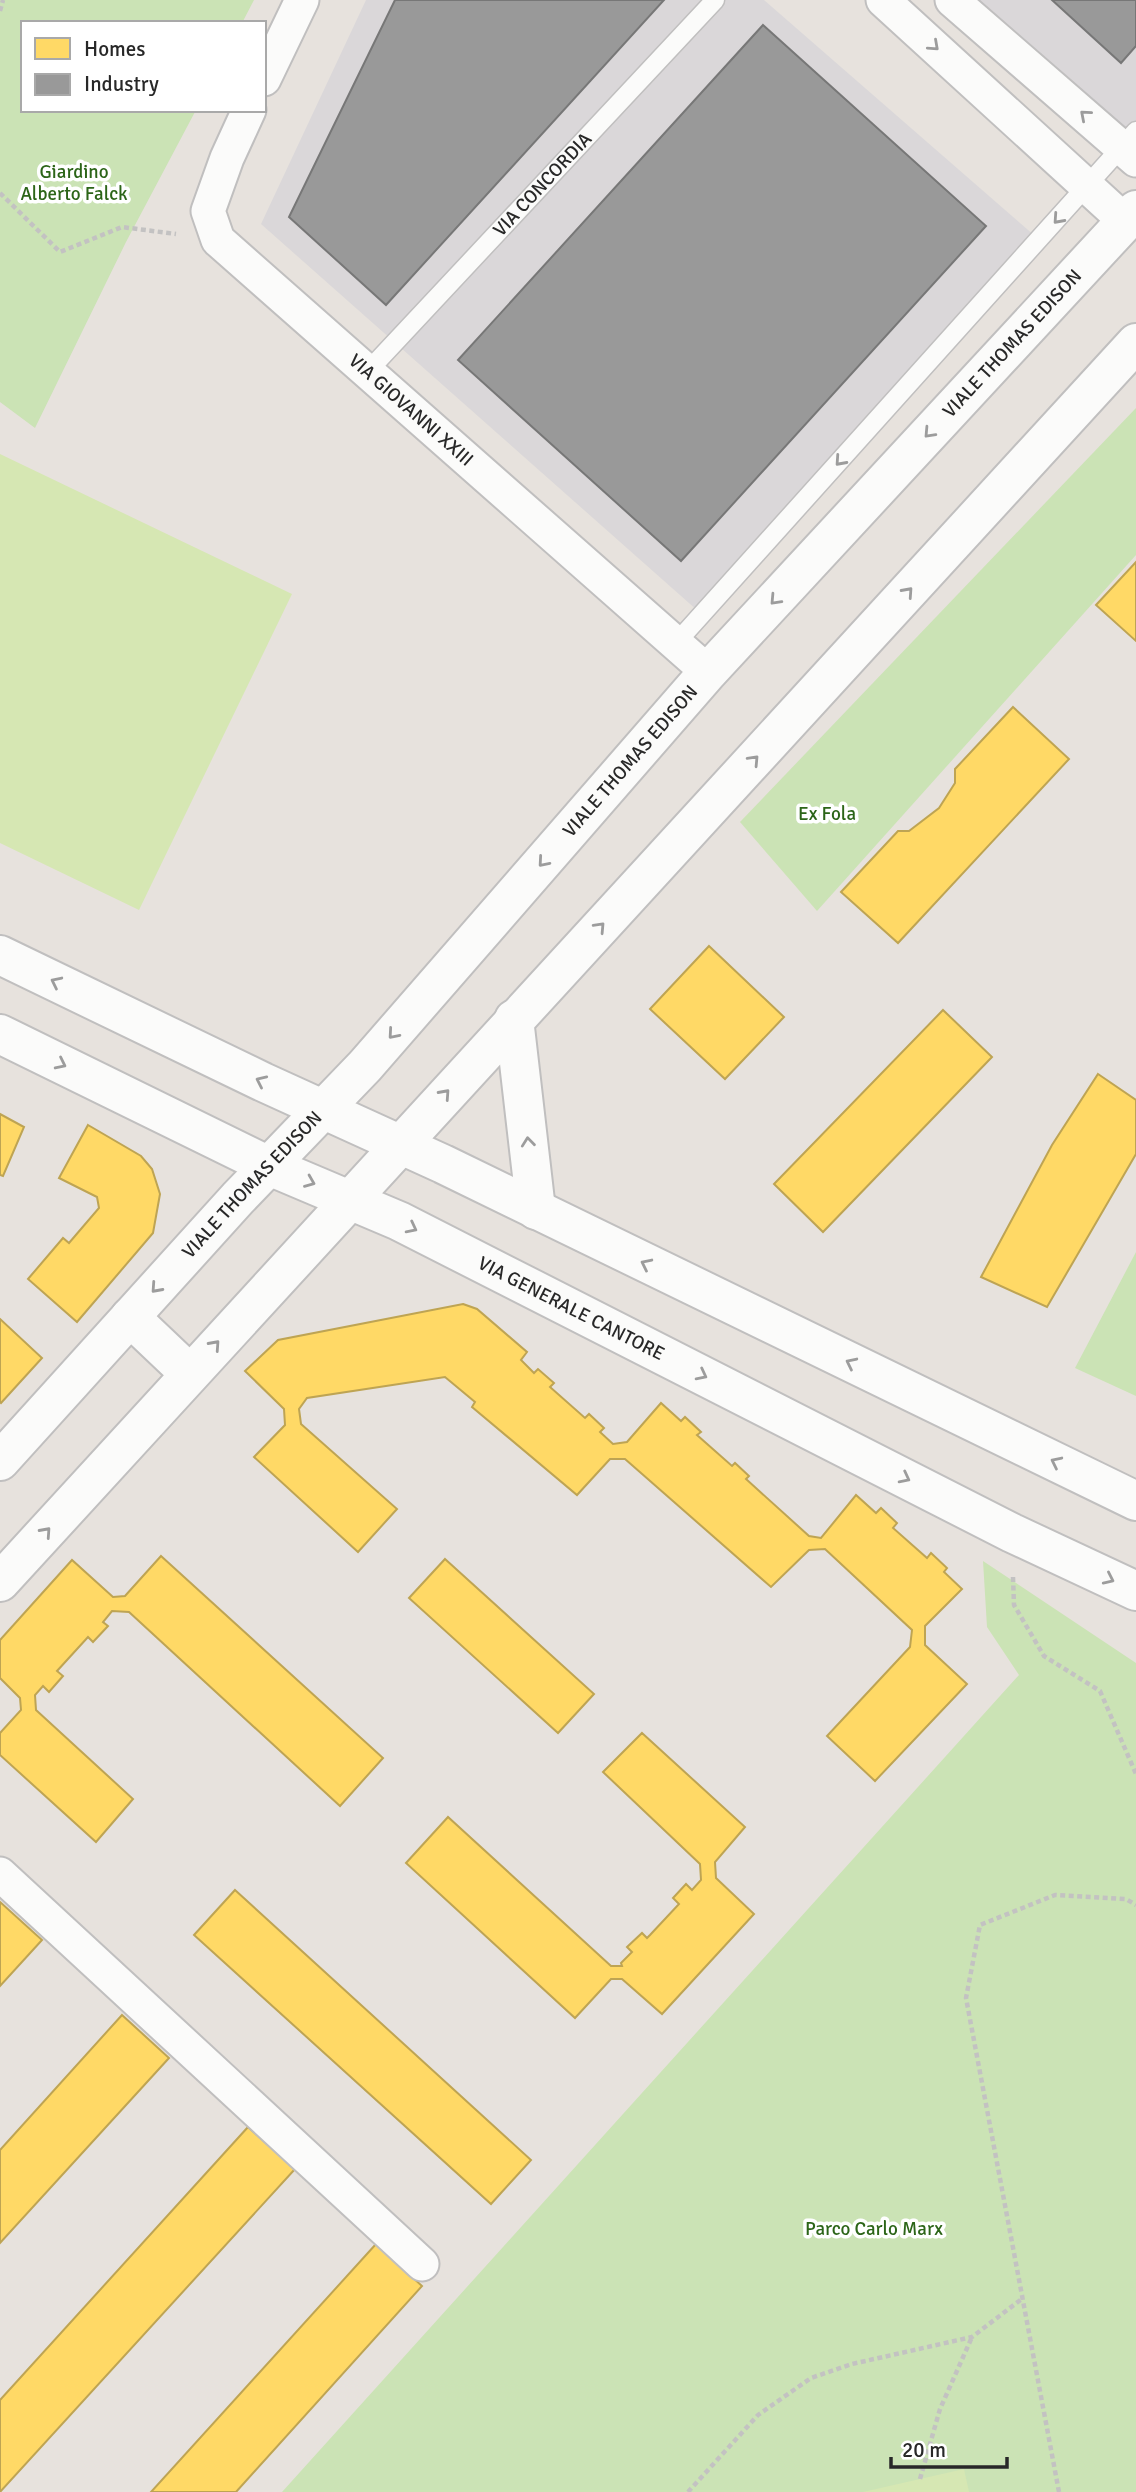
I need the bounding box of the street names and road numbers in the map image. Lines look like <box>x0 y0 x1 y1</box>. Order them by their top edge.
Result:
street label: VIA CONCORDIA <box>488 127 597 242</box>
street label: VIALE THOMAS EDISON <box>938 264 1087 423</box>
street label: VIA GIOVANNI XXIII <box>344 349 478 472</box>
street label: VIALE THOMAS EDISON <box>558 680 703 842</box>
street label: VIALE THOMAS EDISON <box>177 1106 327 1264</box>
street label: VIA GENERALE CANTORE <box>474 1251 669 1366</box>

